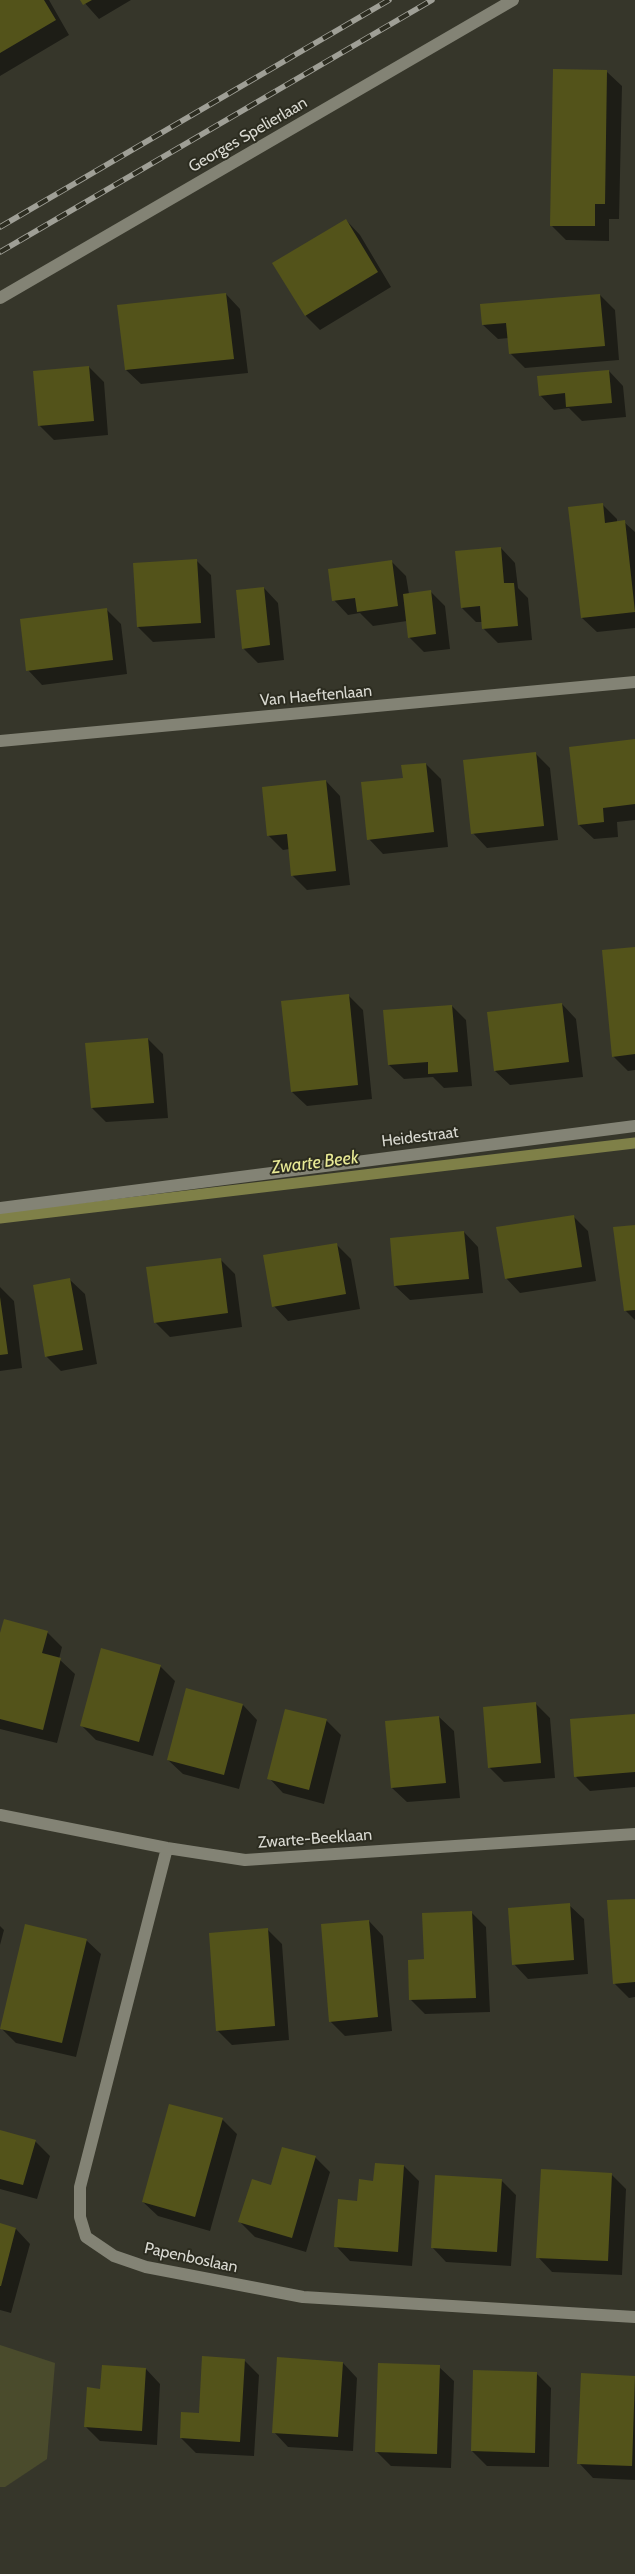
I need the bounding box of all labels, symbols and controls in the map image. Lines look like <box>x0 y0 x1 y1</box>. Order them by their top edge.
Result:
street label: Georges Spelierlaan <box>185 93 311 177</box>
street label: Van Haeftenlaan <box>259 682 373 710</box>
street label: Heidestraat <box>380 1123 460 1151</box>
water label: Zwarte Beek <box>270 1147 360 1179</box>
street label: Zwarte-Beeklaan <box>257 1825 373 1853</box>
street label: Papenboslaan <box>143 2239 239 2277</box>

